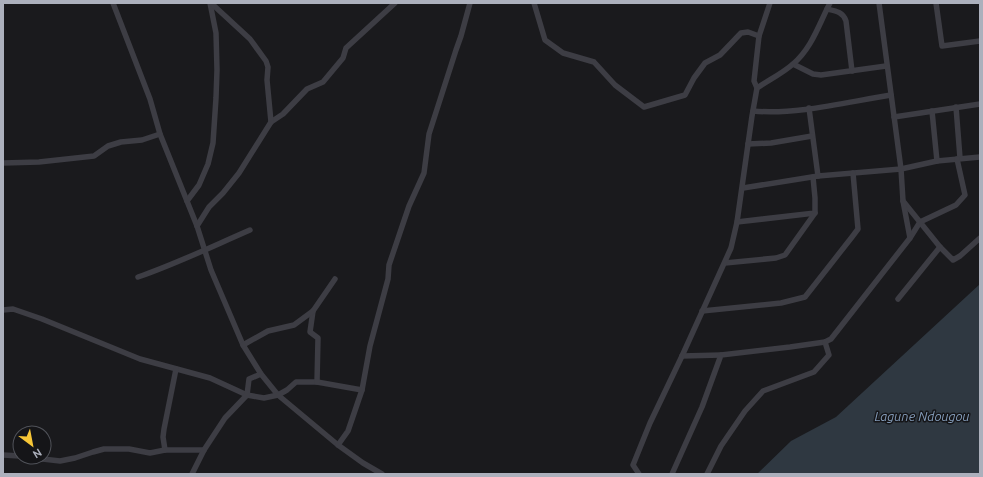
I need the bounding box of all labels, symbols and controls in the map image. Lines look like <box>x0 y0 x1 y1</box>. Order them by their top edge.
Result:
water label: Lagune Ndougou <box>874 409 970 423</box>
north arrow <box>12 425 52 465</box>
text: N <box>31 446 44 461</box>

